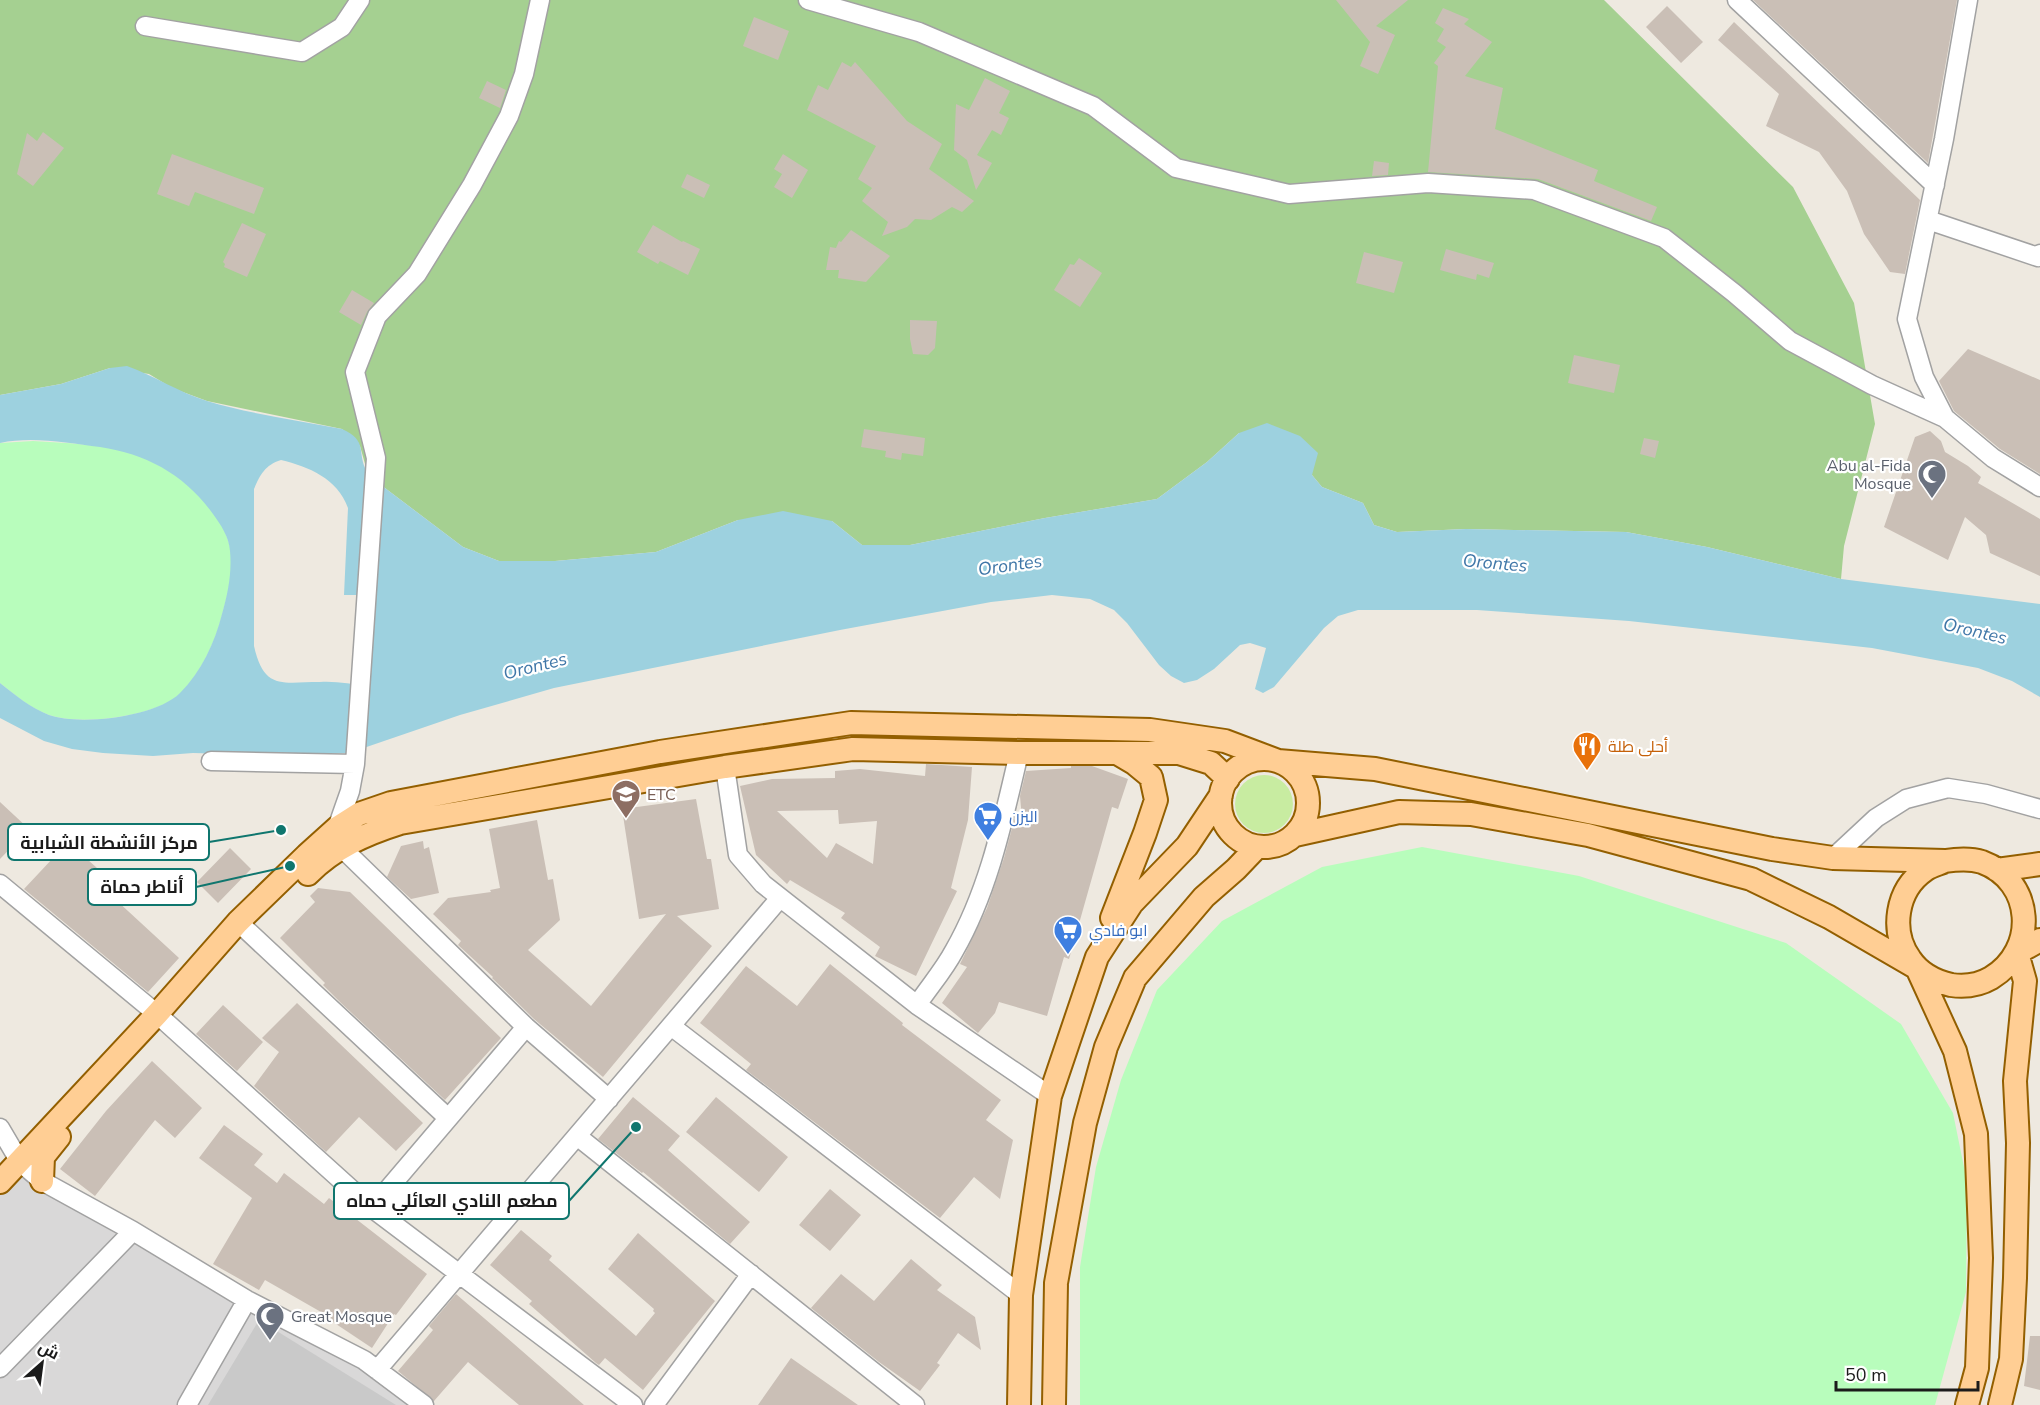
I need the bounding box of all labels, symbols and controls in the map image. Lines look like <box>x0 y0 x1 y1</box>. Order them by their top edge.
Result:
place label: Abu al-Fida Mosque <box>1827 455 1911 495</box>
mosque icon: Abu al-Fida Mosque <box>1916 458 1948 500</box>
water label: Orontes <box>1462 548 1528 578</box>
water label: Orontes <box>976 549 1044 581</box>
water label: Orontes <box>1941 612 2009 650</box>
water label: Orontes <box>501 647 569 685</box>
restaurant icon: أحلى طلة <box>1571 730 1603 772</box>
place label: أحلى طلة <box>1608 736 1668 758</box>
school or university icon: ETC <box>610 778 642 820</box>
place label: ETC <box>647 784 676 806</box>
supermarket icon: اليزن <box>972 800 1004 842</box>
place label: اليزن <box>1009 806 1038 828</box>
callout: مركز الأنشطة الشبابية <box>8 824 209 860</box>
text: مركز الأنشطة الشبابية <box>20 831 198 855</box>
callout: أناطر حماة <box>88 869 196 905</box>
text: أناطر حماة <box>100 874 184 899</box>
supermarket icon: ابو فادي <box>1052 914 1084 956</box>
place label: ابو فادي <box>1089 920 1147 944</box>
callout: مطعم النادي العائلي حماه <box>334 1183 569 1219</box>
text: مطعم النادي العائلي حماه <box>346 1189 558 1216</box>
mosque icon: Great Mosque <box>254 1300 286 1342</box>
place label: Great Mosque <box>291 1306 392 1328</box>
north arrow <box>12 1333 72 1393</box>
text: ش <box>34 1336 63 1365</box>
scale bar <box>1836 1354 1978 1392</box>
text: 50 m <box>1845 1363 1887 1387</box>

